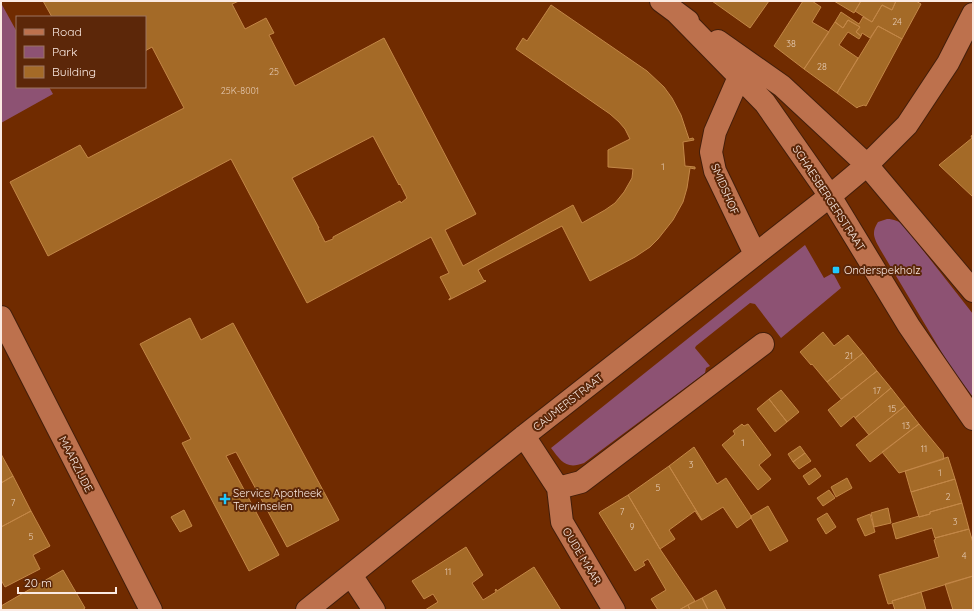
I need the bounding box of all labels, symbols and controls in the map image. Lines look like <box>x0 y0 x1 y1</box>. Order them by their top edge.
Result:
legend <box>16 16 146 88</box>
house number: 24 <box>892 16 902 27</box>
text: Road <box>52 24 82 39</box>
house number: 38 <box>786 38 796 49</box>
text: Park <box>52 44 77 59</box>
house number: 28 <box>817 61 827 72</box>
text: Building <box>52 64 96 79</box>
house number: 25 <box>269 66 279 77</box>
house number: 25K-8001 <box>221 85 259 96</box>
street label: SCHAESBERGERSTRAAT <box>790 142 869 254</box>
house number: 1 <box>661 161 665 172</box>
street label: SMIDSHOF <box>708 161 742 217</box>
place label: Onderspekholz <box>844 263 920 277</box>
marker: Onderspekholz <box>831 265 841 275</box>
house number: 21 <box>845 350 853 361</box>
street label: CAUMERSTRAAT <box>530 370 606 434</box>
house number: 17 <box>873 385 881 396</box>
house number: 15 <box>888 403 896 414</box>
house number: 13 <box>902 420 910 431</box>
street label: MAARZIJDE <box>56 434 96 494</box>
house number: 1 <box>741 437 745 448</box>
house number: 11 <box>921 443 927 454</box>
house number: 3 <box>689 459 694 470</box>
house number: 1 <box>938 467 942 478</box>
house number: 5 <box>656 482 661 493</box>
place label: Service Apotheek Terwinselen <box>233 486 322 513</box>
house number: 2 <box>946 491 951 502</box>
marker: Service Apotheek Terwinselen <box>220 494 230 504</box>
house number: 7 <box>11 497 16 508</box>
house number: 7 <box>620 506 625 517</box>
house number: 3 <box>953 516 958 527</box>
house number: 9 <box>629 521 635 532</box>
street label: OUDE MAAR <box>559 525 605 587</box>
house number: 5 <box>29 531 34 542</box>
house number: 4 <box>962 550 967 561</box>
house number: 11 <box>445 566 451 577</box>
scale bar <box>18 569 116 595</box>
text: 20 m <box>24 575 52 590</box>

